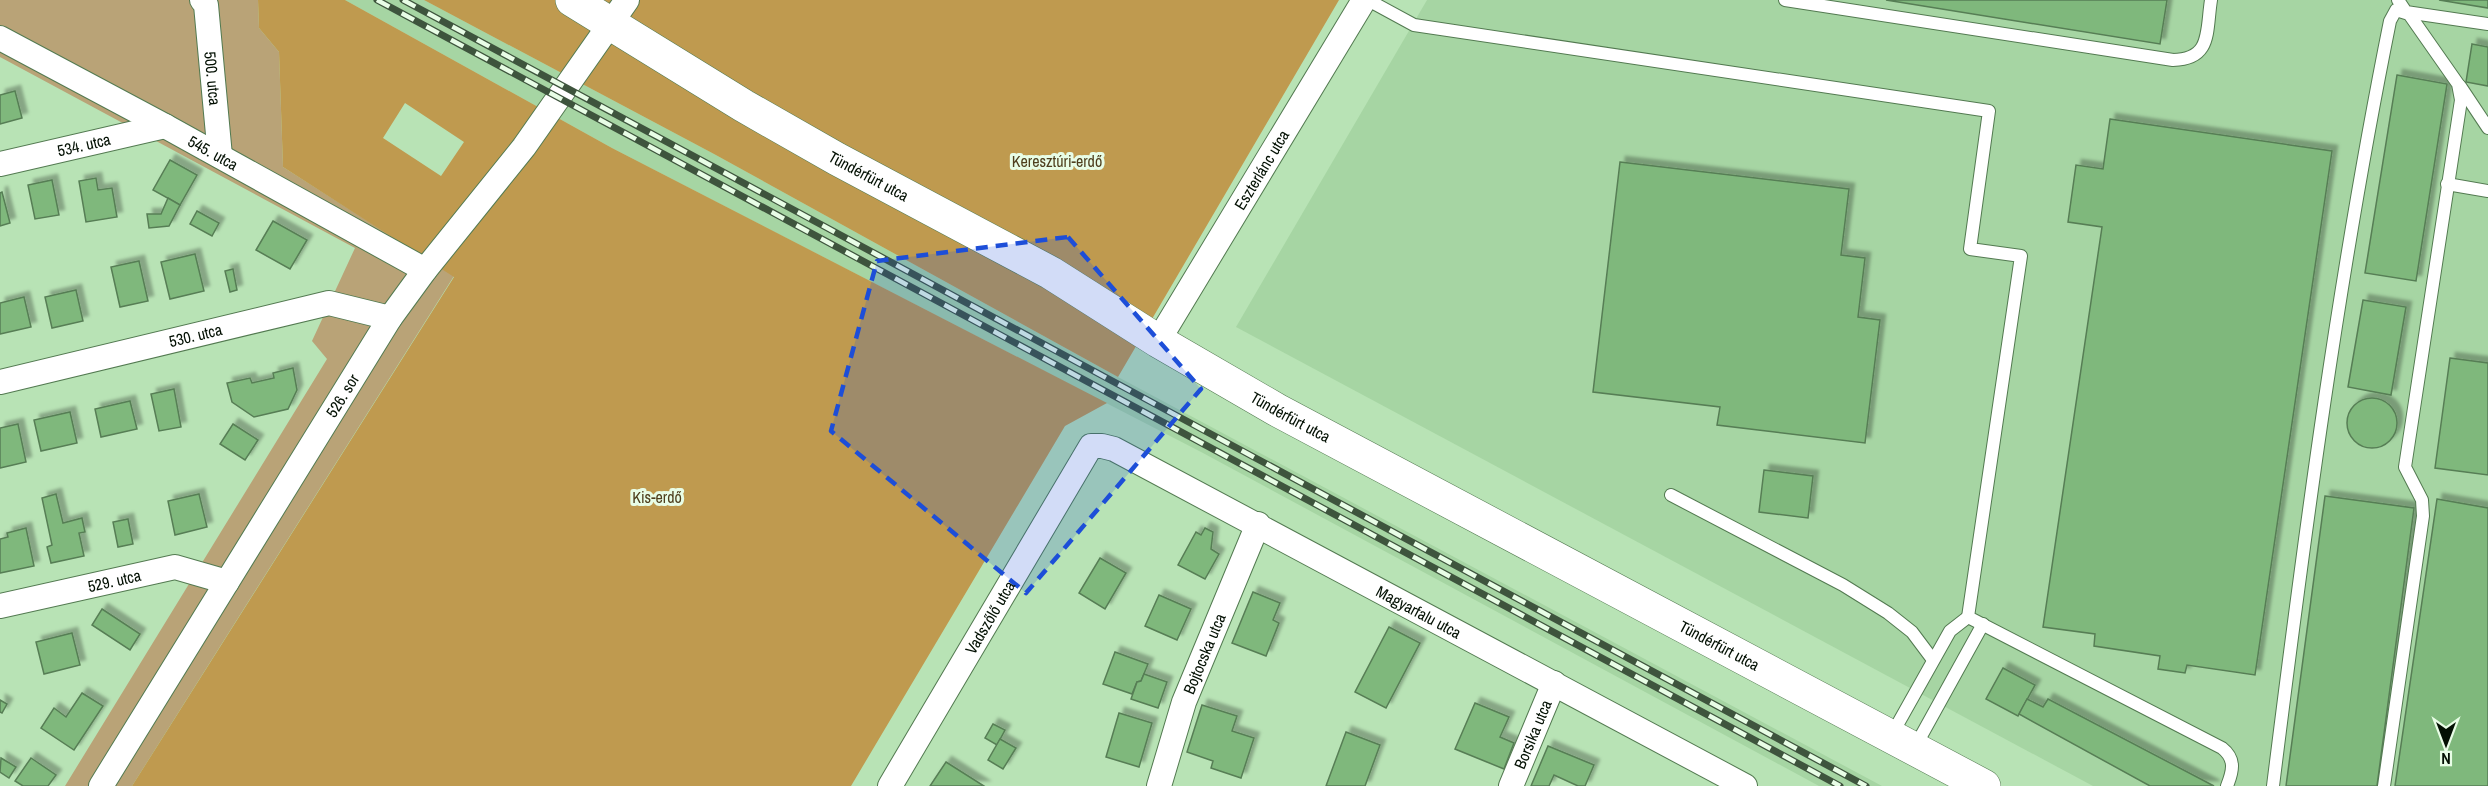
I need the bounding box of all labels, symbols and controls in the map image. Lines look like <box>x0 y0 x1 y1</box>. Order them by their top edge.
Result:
street label: 500. utca <box>199 50 226 107</box>
street label: Eszterlánc utca <box>1229 125 1294 214</box>
street label: 534. utca <box>55 128 113 161</box>
street label: 545. utca <box>184 130 243 176</box>
street label: Tündérfürt utca <box>825 145 913 207</box>
park label: Keresztúri-erdő <box>1012 150 1102 172</box>
street label: 530. utca <box>167 318 225 352</box>
street label: 526. sor <box>320 369 364 421</box>
street label: Tündérfürt utca <box>1247 386 1335 448</box>
park label: Kis-erdő <box>632 486 682 508</box>
street label: 529. utca <box>85 564 144 597</box>
street label: Vadszőlő utca <box>960 576 1020 658</box>
street label: Magyarfalu utca <box>1373 580 1466 644</box>
street label: Bojtocska utca <box>1178 609 1231 697</box>
street label: Tündérfürt utca <box>1675 615 1764 676</box>
street label: Borsika utca <box>1508 696 1557 772</box>
north arrow <box>2416 714 2476 774</box>
text: N <box>2441 748 2451 770</box>

